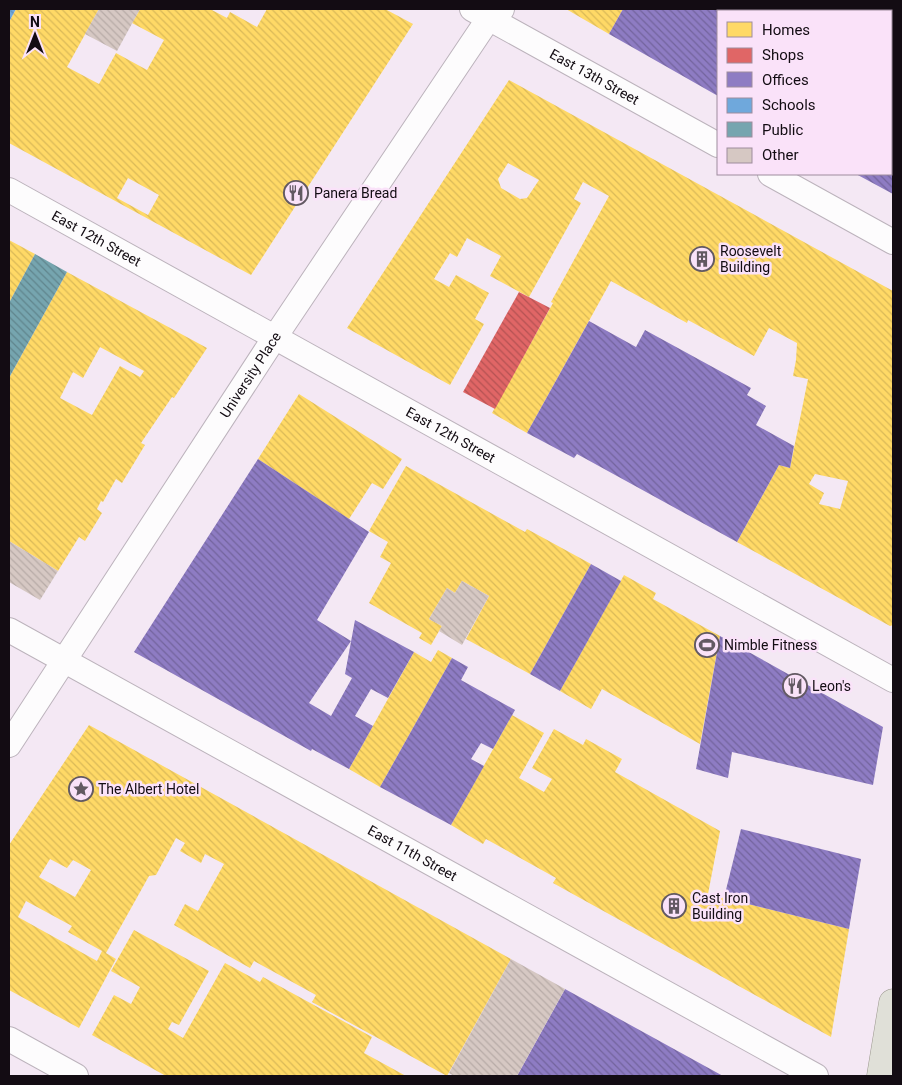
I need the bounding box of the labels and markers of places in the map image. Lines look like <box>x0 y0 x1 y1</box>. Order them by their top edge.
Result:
restaurant icon: Panera Bread <box>283 180 309 206</box>
place label: Panera Bread <box>314 185 397 201</box>
place label: Roosevelt Building <box>720 243 782 275</box>
building icon: Roosevelt Building <box>689 246 715 272</box>
sports icon: Nimble Fitness <box>694 632 720 658</box>
place label: Nimble Fitness <box>724 637 817 653</box>
restaurant icon: Leon's <box>782 673 808 699</box>
place label: Leon's <box>812 678 851 694</box>
place icon: The Albert Hotel <box>68 776 94 802</box>
place label: The Albert Hotel <box>98 781 199 797</box>
place label: Cast Iron Building <box>692 890 748 922</box>
building icon: Cast Iron Building <box>661 893 687 919</box>

